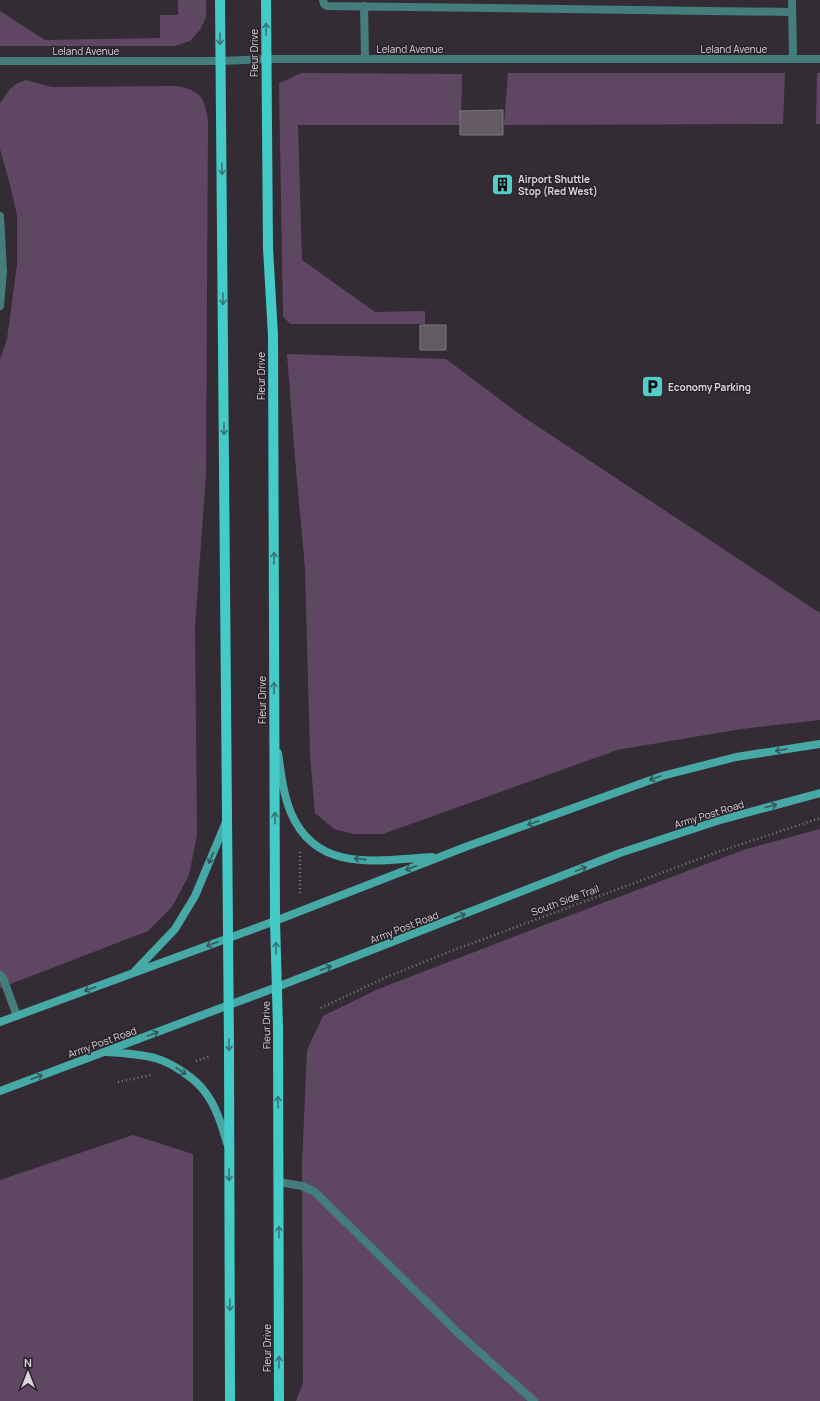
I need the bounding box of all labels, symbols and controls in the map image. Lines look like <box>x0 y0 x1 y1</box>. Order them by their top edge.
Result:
one-way arrow <box>262 23 270 36</box>
street label: Fleur Drive <box>247 29 261 77</box>
one-way arrow <box>216 32 224 45</box>
street label: Leland Avenue <box>377 42 444 56</box>
street label: Leland Avenue <box>701 42 768 56</box>
street label: Leland Avenue <box>53 44 120 58</box>
one-way arrow <box>218 162 225 175</box>
building icon: Airport Shuttle Stop (Red West) <box>489 172 515 198</box>
place label: Airport Shuttle Stop (Red West) <box>518 172 598 198</box>
one-way arrow <box>219 292 227 305</box>
street label: Fleur Drive <box>254 352 268 400</box>
parking icon: Economy Parking <box>639 374 665 400</box>
place label: Economy Parking <box>668 380 751 394</box>
one-way arrow <box>220 422 228 435</box>
one-way arrow <box>270 552 278 565</box>
street label: Fleur Drive <box>255 676 269 724</box>
one-way arrow <box>270 682 278 695</box>
one-way arrow <box>775 746 788 754</box>
one-way arrow <box>649 775 661 783</box>
street label: Army Post Road <box>672 797 746 831</box>
one-way arrow <box>764 802 777 809</box>
one-way arrow <box>271 812 279 825</box>
one-way arrow <box>527 819 539 827</box>
one-way arrow <box>207 851 214 863</box>
one-way arrow <box>354 856 367 863</box>
one-way arrow <box>575 864 587 872</box>
one-way arrow <box>405 865 417 873</box>
street label: South Side Trail <box>529 881 601 919</box>
street label: Army Post Road <box>368 907 440 946</box>
one-way arrow <box>454 911 466 919</box>
one-way arrow <box>206 941 218 949</box>
one-way arrow <box>272 942 279 955</box>
one-way arrow <box>319 963 331 971</box>
one-way arrow <box>83 986 96 993</box>
street label: Fleur Drive <box>259 1001 273 1049</box>
street label: Army Post Road <box>66 1023 138 1061</box>
one-way arrow <box>146 1029 158 1037</box>
one-way arrow <box>225 1038 233 1051</box>
one-way arrow <box>175 1067 186 1075</box>
one-way arrow <box>30 1073 42 1081</box>
one-way arrow <box>274 1096 282 1109</box>
one-way arrow <box>225 1168 233 1181</box>
one-way arrow <box>275 1226 283 1239</box>
one-way arrow <box>226 1298 234 1311</box>
street label: Fleur Drive <box>260 1324 274 1372</box>
north arrow <box>8 1353 48 1393</box>
text: N <box>24 1355 32 1370</box>
one-way arrow <box>275 1356 283 1369</box>

